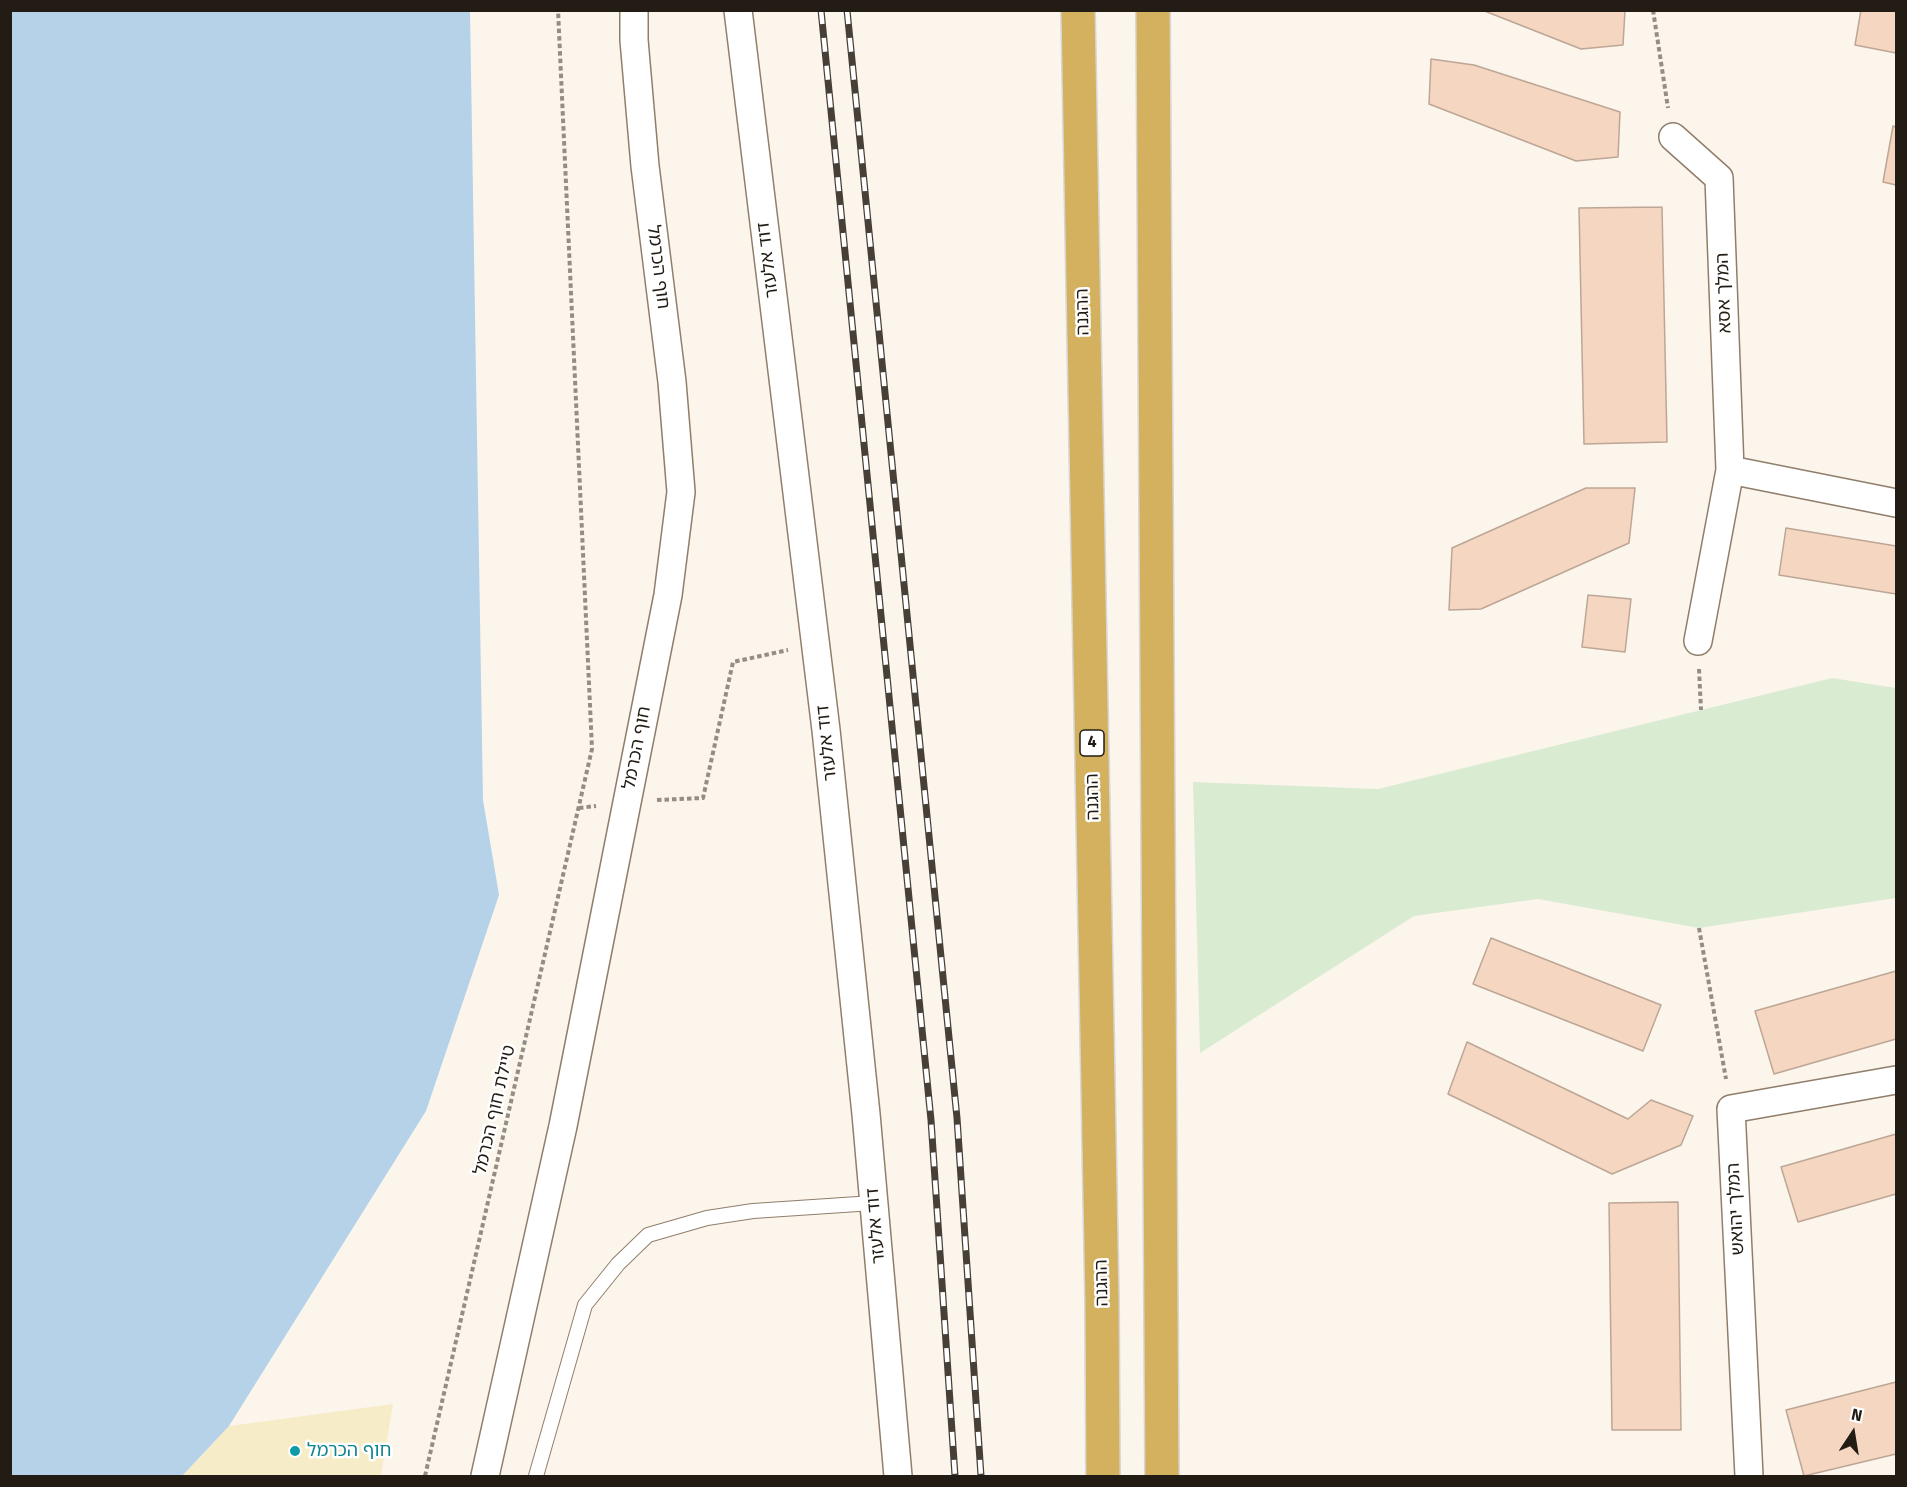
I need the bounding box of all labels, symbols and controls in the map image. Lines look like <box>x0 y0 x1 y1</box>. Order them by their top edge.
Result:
street label: דוד אלעזר <box>753 221 783 299</box>
street label: חוף הכרמל <box>642 224 674 310</box>
street label: המלך אסא <box>1712 252 1736 334</box>
street label: ההגנה <box>1072 288 1094 336</box>
street label: דוד אלעזר <box>812 704 842 782</box>
street label: חוף הכרמל <box>618 705 656 791</box>
road number: 4 <box>1080 730 1104 756</box>
street label: ההגנה <box>1082 773 1104 821</box>
street label: טיילת חוף הכרמל <box>470 1043 520 1177</box>
street label: המלך יהואש <box>1723 1162 1749 1256</box>
street label: דוד אלעזר <box>862 1187 890 1265</box>
street label: ההגנה <box>1091 1259 1113 1307</box>
north arrow <box>1823 1403 1883 1463</box>
text: N <box>1850 1405 1864 1425</box>
place label: חוף הכרמל <box>307 1440 391 1462</box>
marker: חוף הכרמל <box>288 1444 302 1458</box>

